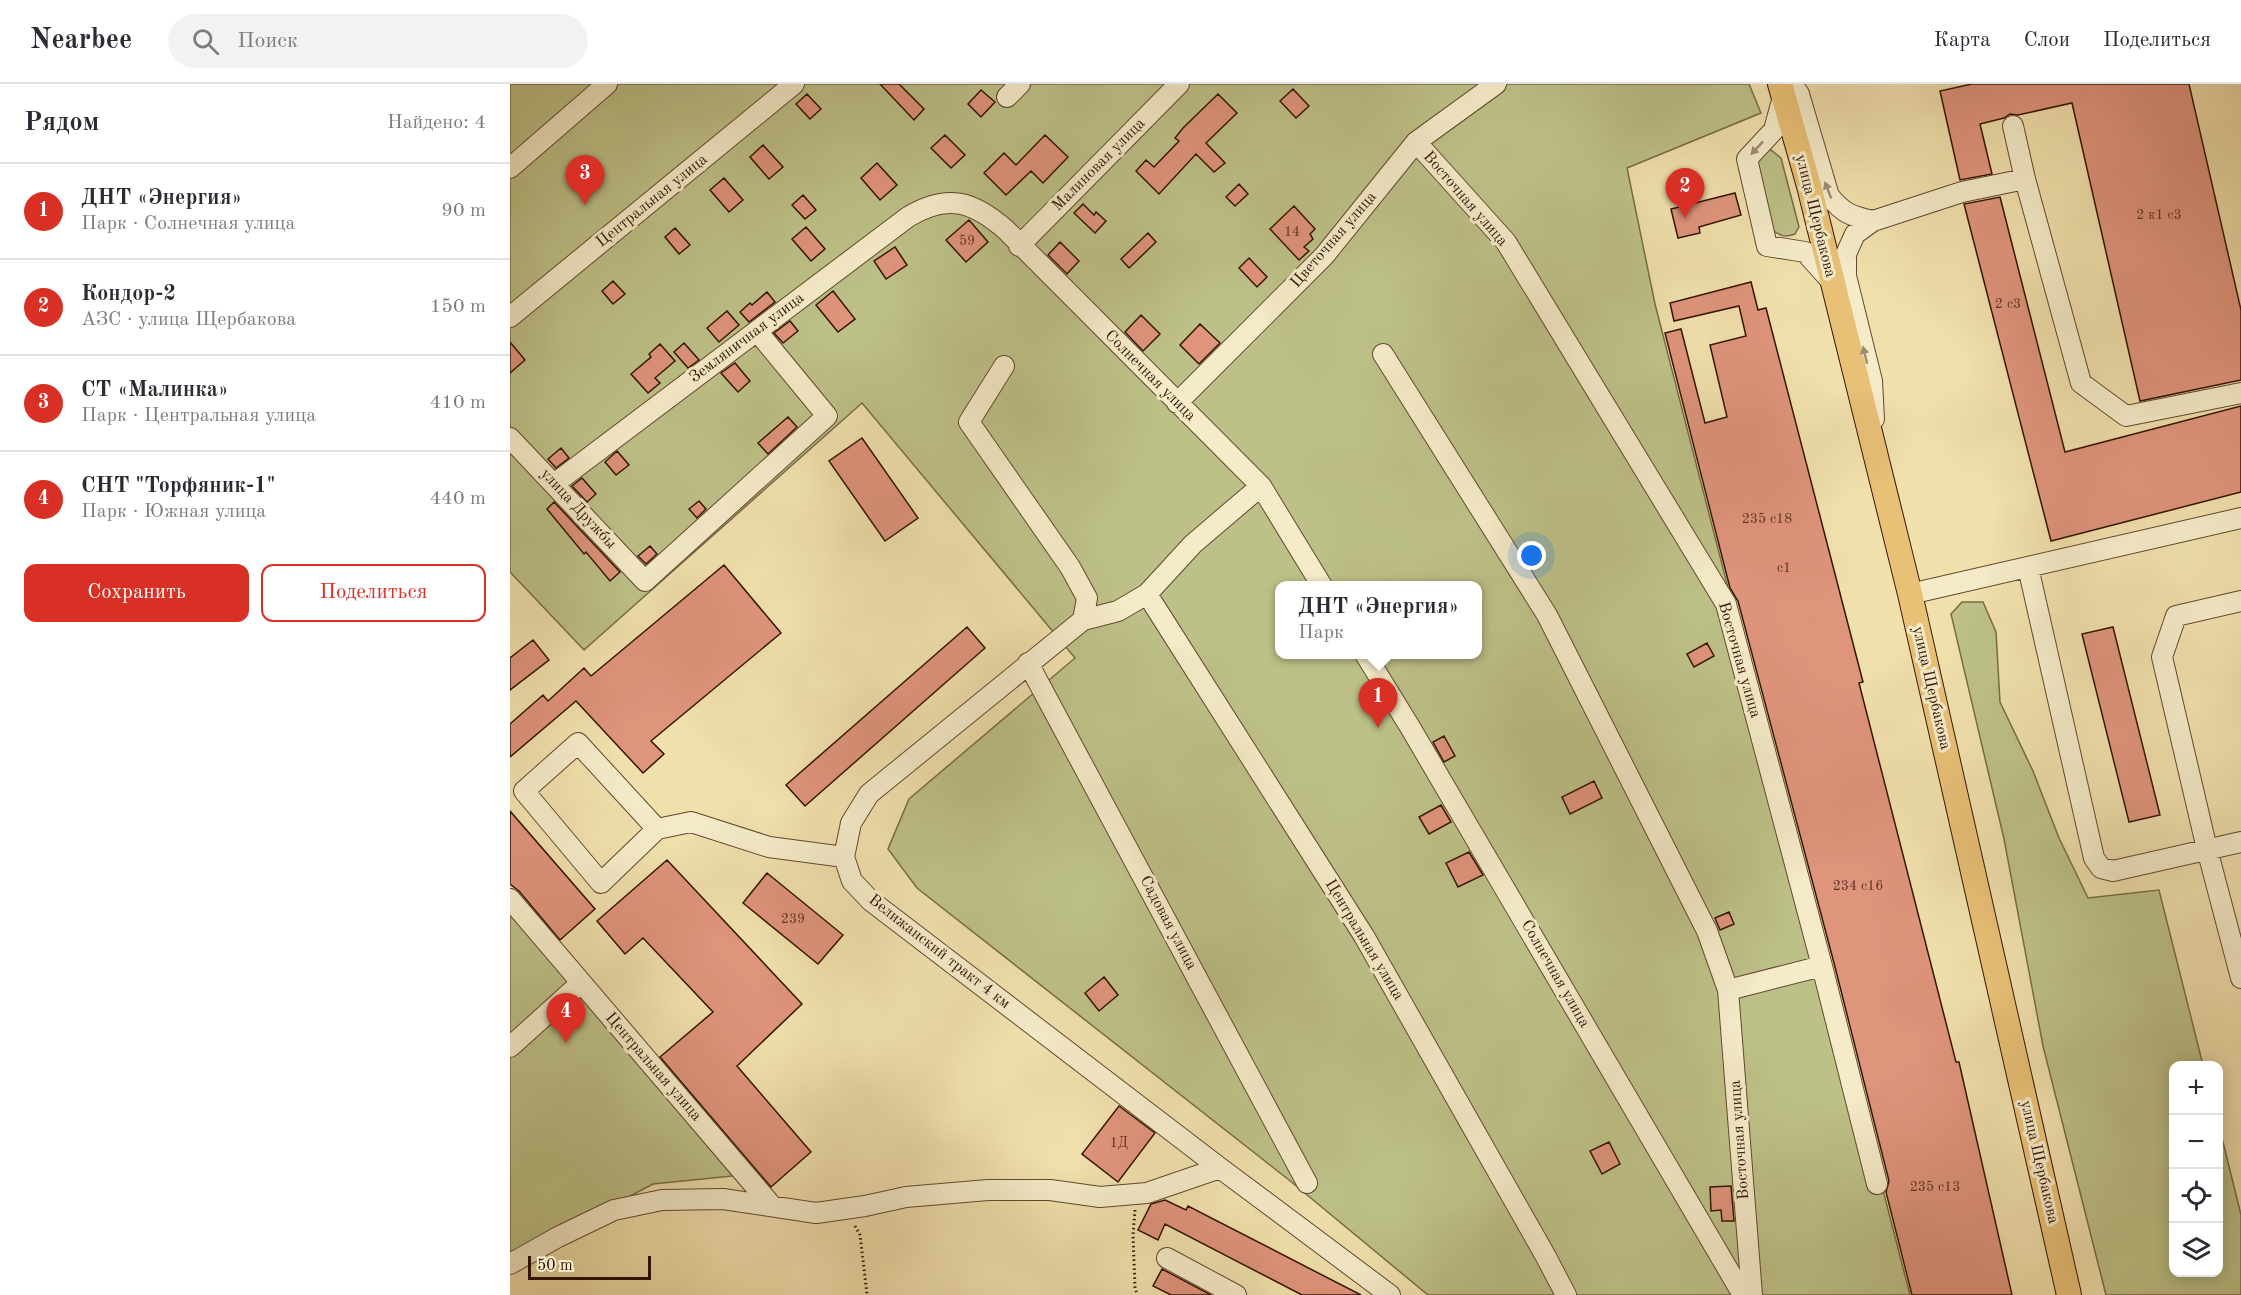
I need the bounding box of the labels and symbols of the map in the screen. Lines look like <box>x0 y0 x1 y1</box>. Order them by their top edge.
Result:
street label: Малиновая улица <box>1049 115 1149 215</box>
one-way arrow <box>1751 140 1764 155</box>
street label: Восточная улица <box>1420 149 1510 250</box>
street label: Центральная улица <box>593 151 711 251</box>
street label: улица Щербакова <box>1792 153 1838 279</box>
pin: 3 <box>566 156 604 205</box>
pin: 2 <box>1666 168 1704 218</box>
one-way arrow <box>1823 181 1833 199</box>
street label: Цветочная улица <box>1288 189 1380 291</box>
house number: 2 к1 с3 <box>2136 208 2182 222</box>
house number: 14 <box>1284 225 1300 239</box>
house number: 59 <box>959 234 975 248</box>
street label: Земляничная улица <box>687 290 807 386</box>
house number: 2 с3 <box>1995 297 2021 311</box>
street label: Солнечная улица <box>1101 327 1199 425</box>
one-way arrow <box>1860 345 1870 364</box>
street label: улица Дружбы <box>537 466 619 552</box>
house number: 235 с18 <box>1742 512 1792 526</box>
your location <box>1517 541 1546 570</box>
house number: с1 <box>1777 561 1791 575</box>
street label: Восточная улица <box>1715 600 1763 720</box>
street label: улица Щербакова <box>1909 625 1953 751</box>
pin: 1 <box>1358 678 1398 728</box>
street label: Садовая улица <box>1137 873 1199 973</box>
street label: Центральная улица <box>1322 877 1406 1003</box>
house number: 234 с16 <box>1833 879 1883 893</box>
street label: Велижанский тракт 4 км <box>865 892 1013 1012</box>
house number: 239 <box>781 912 805 926</box>
street label: Солнечная улица <box>1518 917 1592 1031</box>
pin: 4 <box>546 994 586 1043</box>
street label: Центральная улица <box>602 1010 704 1124</box>
street label: Восточная улица <box>1728 1080 1752 1200</box>
street label: улица Щербакова <box>2017 1099 2061 1225</box>
house number: 1Д <box>1110 1136 1128 1150</box>
house number: 235 с13 <box>1910 1180 1960 1194</box>
scale bar <box>528 1253 651 1280</box>

